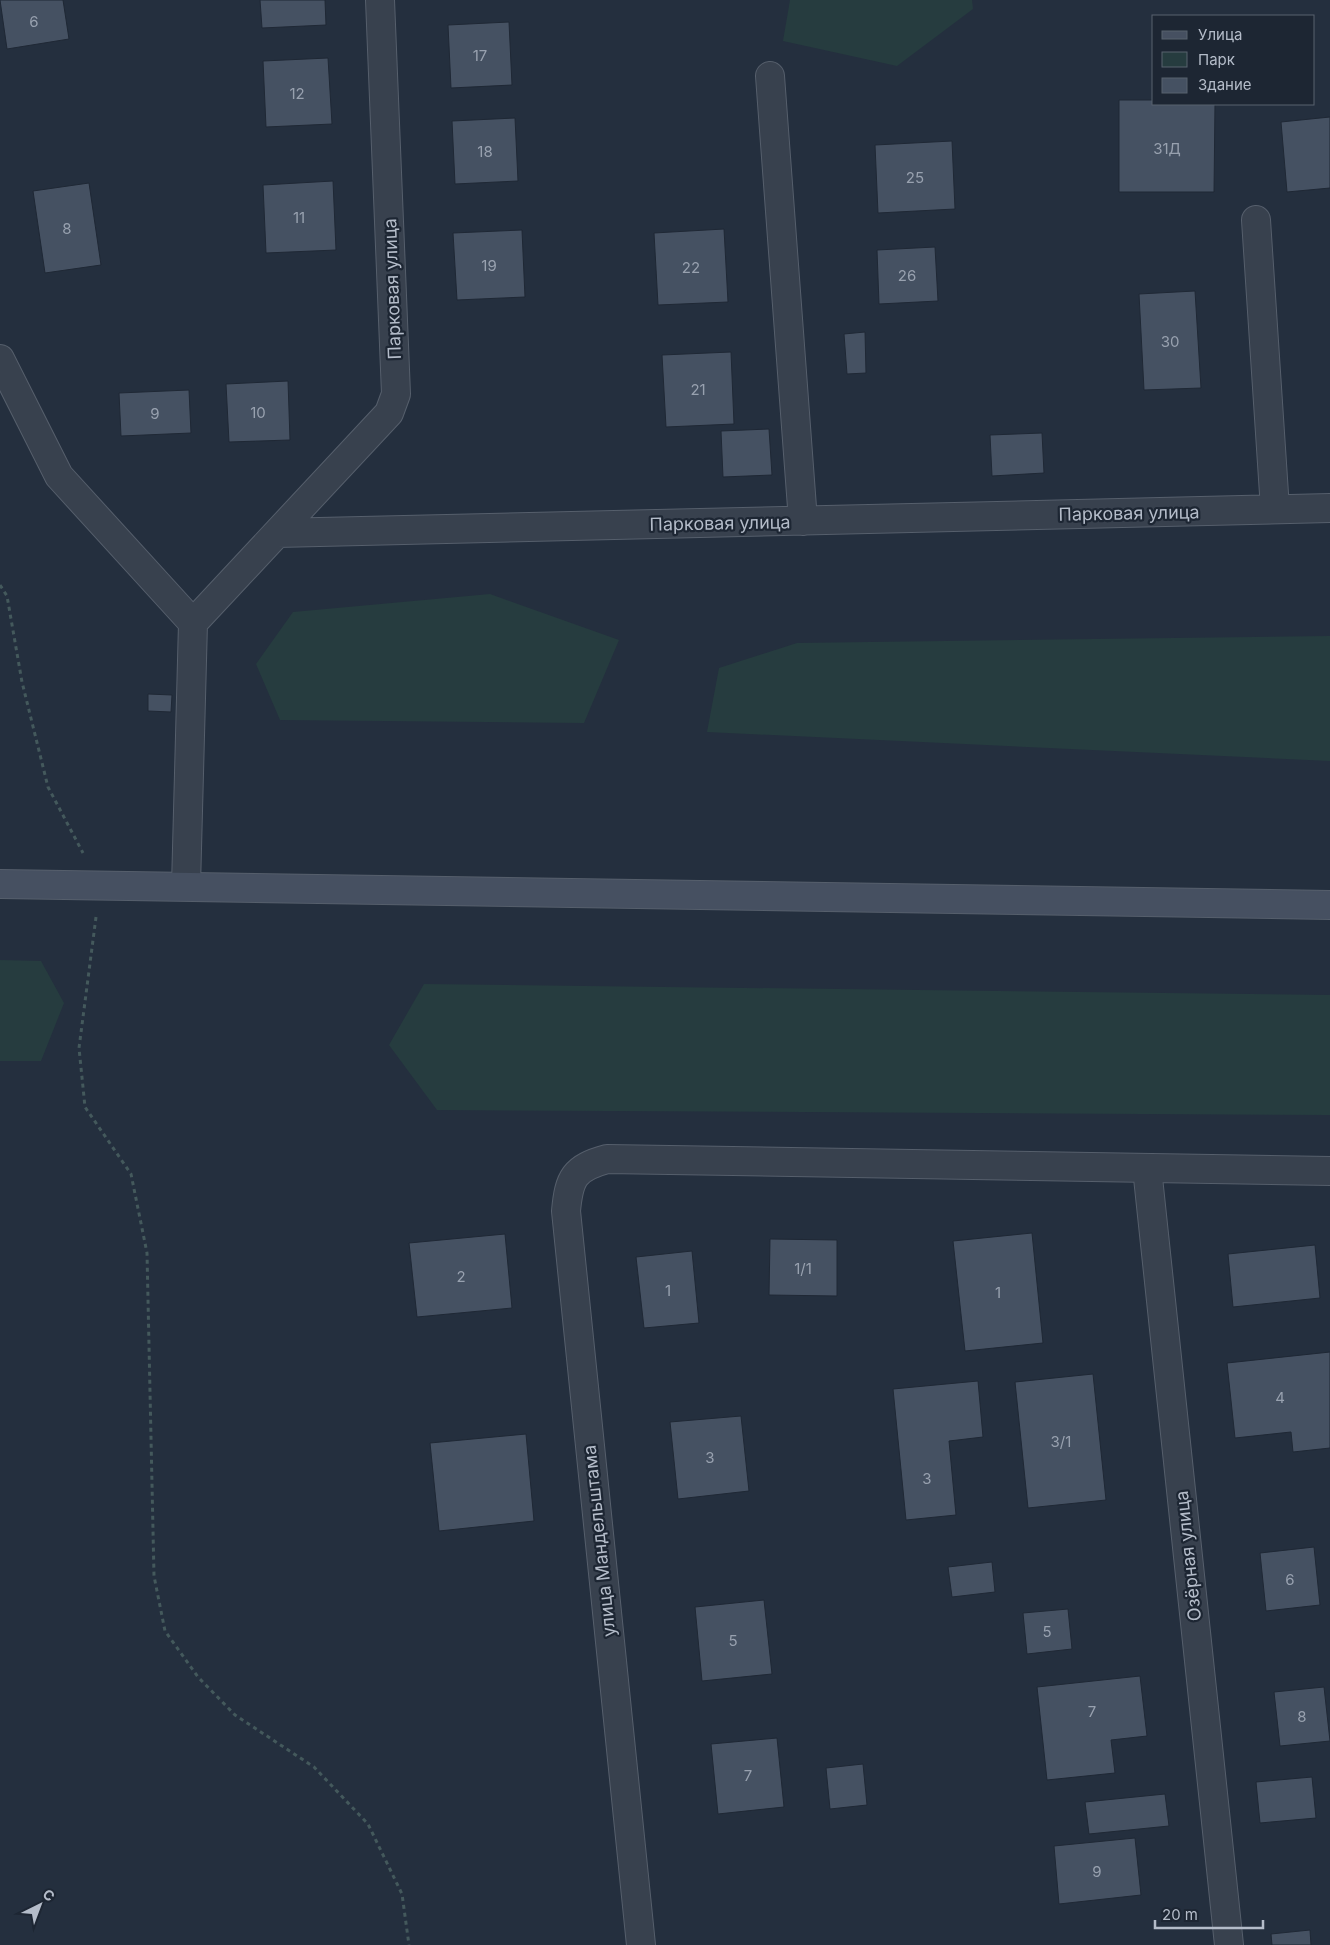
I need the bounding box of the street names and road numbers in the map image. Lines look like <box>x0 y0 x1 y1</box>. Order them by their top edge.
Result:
street label: Парковая улица <box>379 218 405 360</box>
street label: Парковая улица <box>1058 501 1200 525</box>
street label: Парковая улица <box>649 511 791 535</box>
street label: улица Мандельштама <box>578 1444 620 1638</box>
street label: Озёрная улица <box>1171 1490 1205 1622</box>

